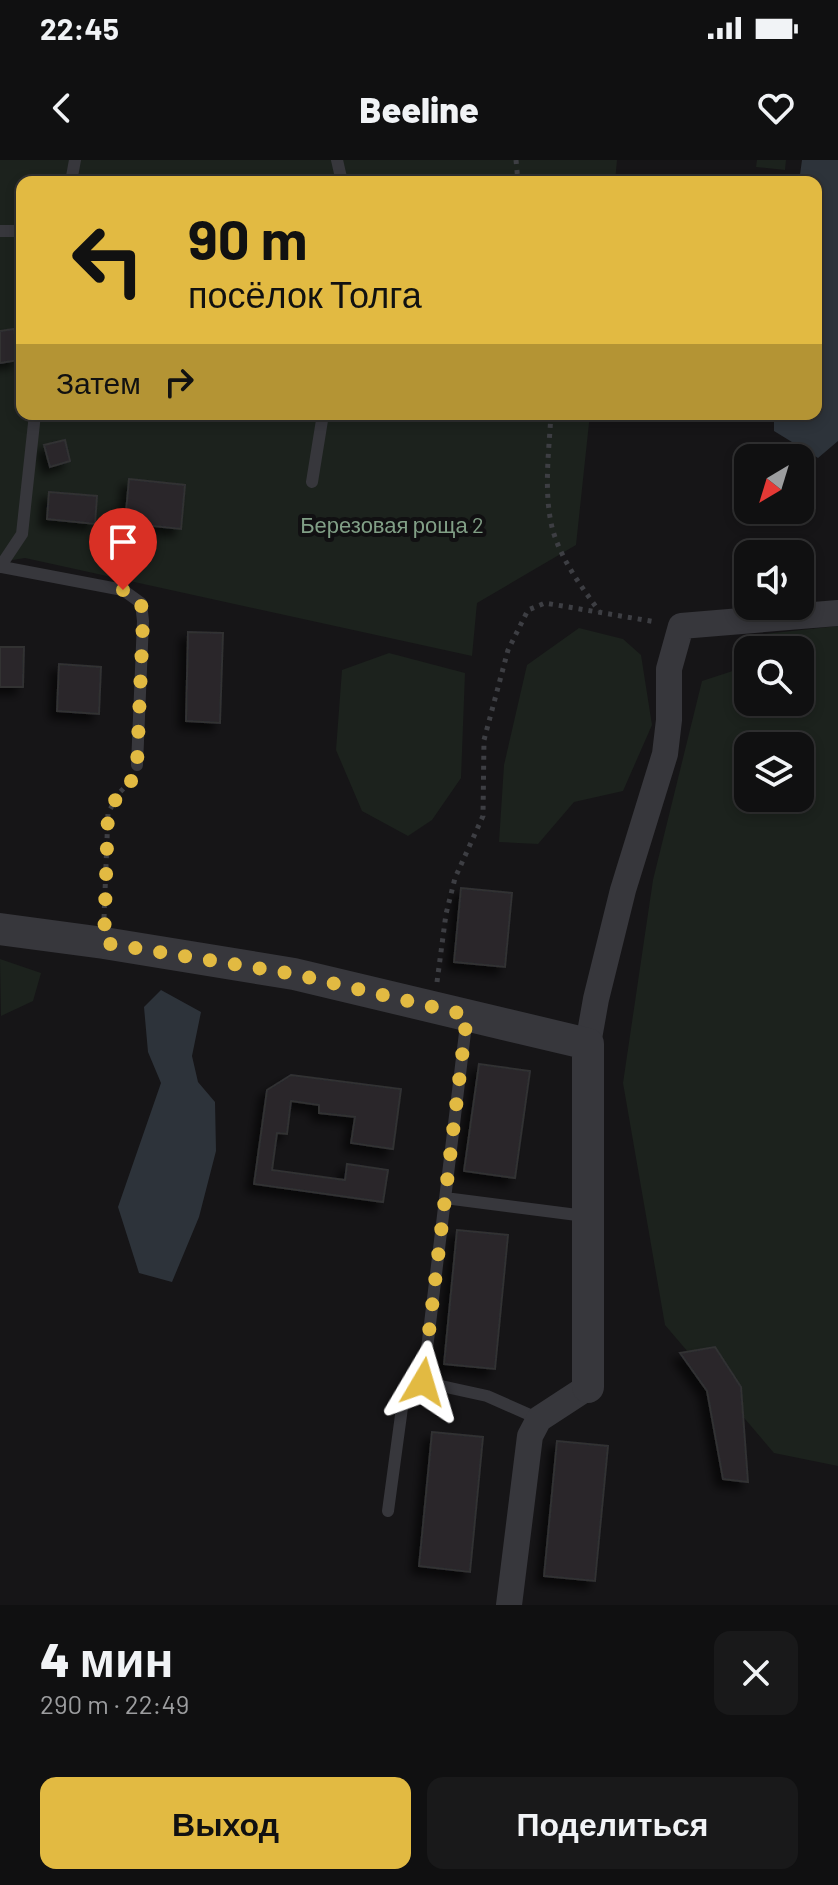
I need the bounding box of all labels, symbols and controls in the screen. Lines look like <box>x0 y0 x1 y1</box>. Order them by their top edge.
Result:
text: 22:45 <box>40 10 119 46</box>
icon: back <box>40 86 84 130</box>
icon: heart <box>754 86 798 130</box>
text: Beeline <box>359 87 479 130</box>
text: 90 m <box>188 204 308 271</box>
icon: left <box>56 208 160 312</box>
text: посёлок Толга <box>188 272 422 315</box>
icon: right <box>157 360 201 404</box>
text: Затем <box>56 364 141 400</box>
north arrow <box>734 444 814 524</box>
map controls <box>734 444 814 812</box>
pin <box>89 508 157 590</box>
park label: Березовая роща 2 <box>300 511 484 538</box>
icon: arrive <box>101 520 145 564</box>
button: sound <box>734 540 814 620</box>
button: search <box>734 636 814 716</box>
button: layers <box>734 732 814 812</box>
position arrow <box>381 1340 465 1424</box>
text: 4 мин <box>40 1629 174 1687</box>
button: close <box>714 1631 798 1715</box>
text: 290 m · 22:49 <box>40 1688 189 1719</box>
button: Выход <box>40 1777 411 1869</box>
button: Поделиться <box>427 1777 798 1869</box>

